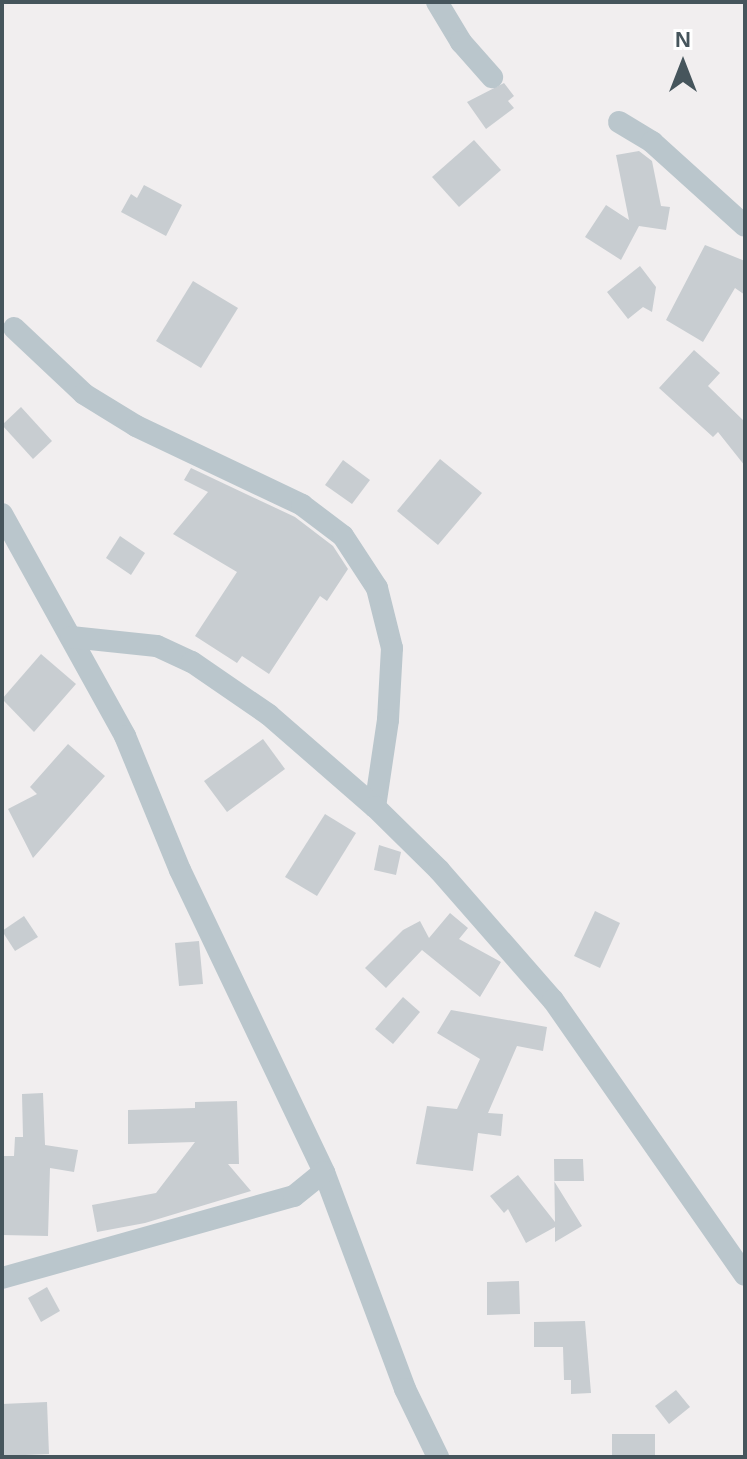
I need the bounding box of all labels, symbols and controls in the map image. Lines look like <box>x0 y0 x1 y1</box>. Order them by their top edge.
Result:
north arrow <box>643 24 723 104</box>
text: N <box>675 27 691 52</box>

